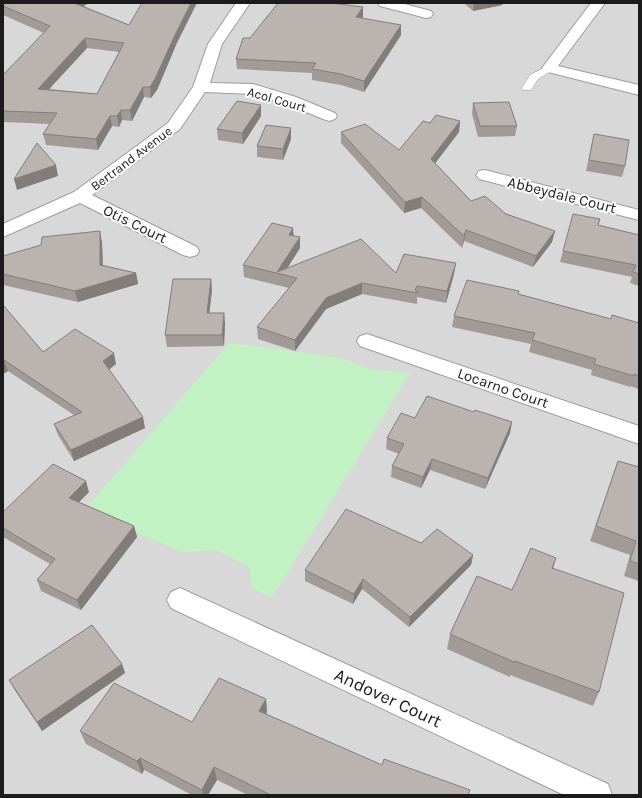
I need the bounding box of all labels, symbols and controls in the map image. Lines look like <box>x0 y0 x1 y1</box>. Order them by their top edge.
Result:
street label: Acol Court <box>246 84 308 115</box>
street label: Bertrand Avenue <box>88 123 175 194</box>
street label: Abbeydale Court <box>506 173 618 217</box>
street label: Otis Court <box>100 201 170 247</box>
street label: Locarno Court <box>455 364 551 412</box>
street label: Andover Court <box>331 664 445 733</box>

